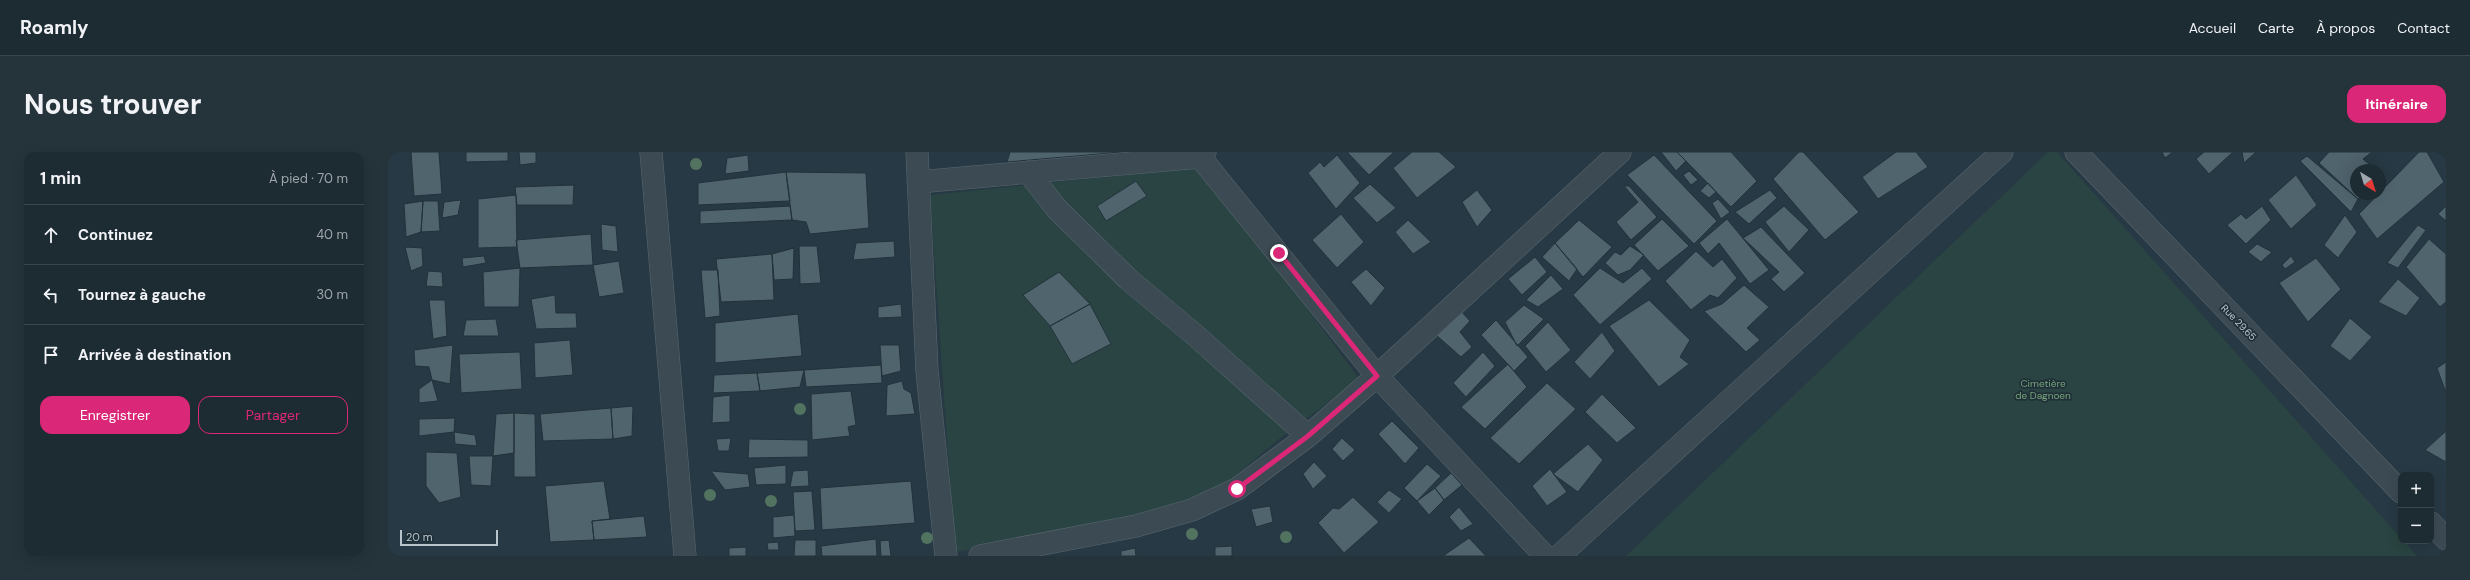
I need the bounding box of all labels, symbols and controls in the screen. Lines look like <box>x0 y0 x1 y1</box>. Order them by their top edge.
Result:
text: Roamly <box>20 15 89 40</box>
text: Accueil <box>2189 19 2236 37</box>
text: Carte <box>2258 19 2294 37</box>
text: À propos <box>2316 19 2375 37</box>
text: Contact <box>2397 19 2450 37</box>
button: Itinéraire <box>2347 85 2446 123</box>
text: Nous trouver <box>24 86 201 123</box>
north arrow <box>2350 164 2386 200</box>
text: 1 min <box>40 167 81 189</box>
text: À pied · 70 m <box>269 170 348 187</box>
icon: ahead <box>40 224 62 246</box>
text: Continuez <box>78 225 153 245</box>
text: 40 m <box>316 226 348 243</box>
route end <box>1270 244 1288 262</box>
icon: left <box>40 284 62 306</box>
text: Tournez à gauche <box>78 285 206 305</box>
text: 30 m <box>316 286 348 303</box>
street label: Rue 29.65 <box>2218 301 2259 343</box>
icon: arrive <box>40 344 62 366</box>
text: Arrivée à destination <box>78 345 231 365</box>
park label: Cimetière de Dagnoen <box>2015 377 2071 402</box>
button: Enregistrer <box>40 396 190 434</box>
button: Partager <box>198 396 348 434</box>
map controls <box>2398 472 2434 544</box>
button: + <box>2398 472 2434 508</box>
route start <box>1228 480 1246 498</box>
button: − <box>2398 508 2434 544</box>
scale bar <box>400 528 498 547</box>
text: 20 m <box>406 530 432 544</box>

